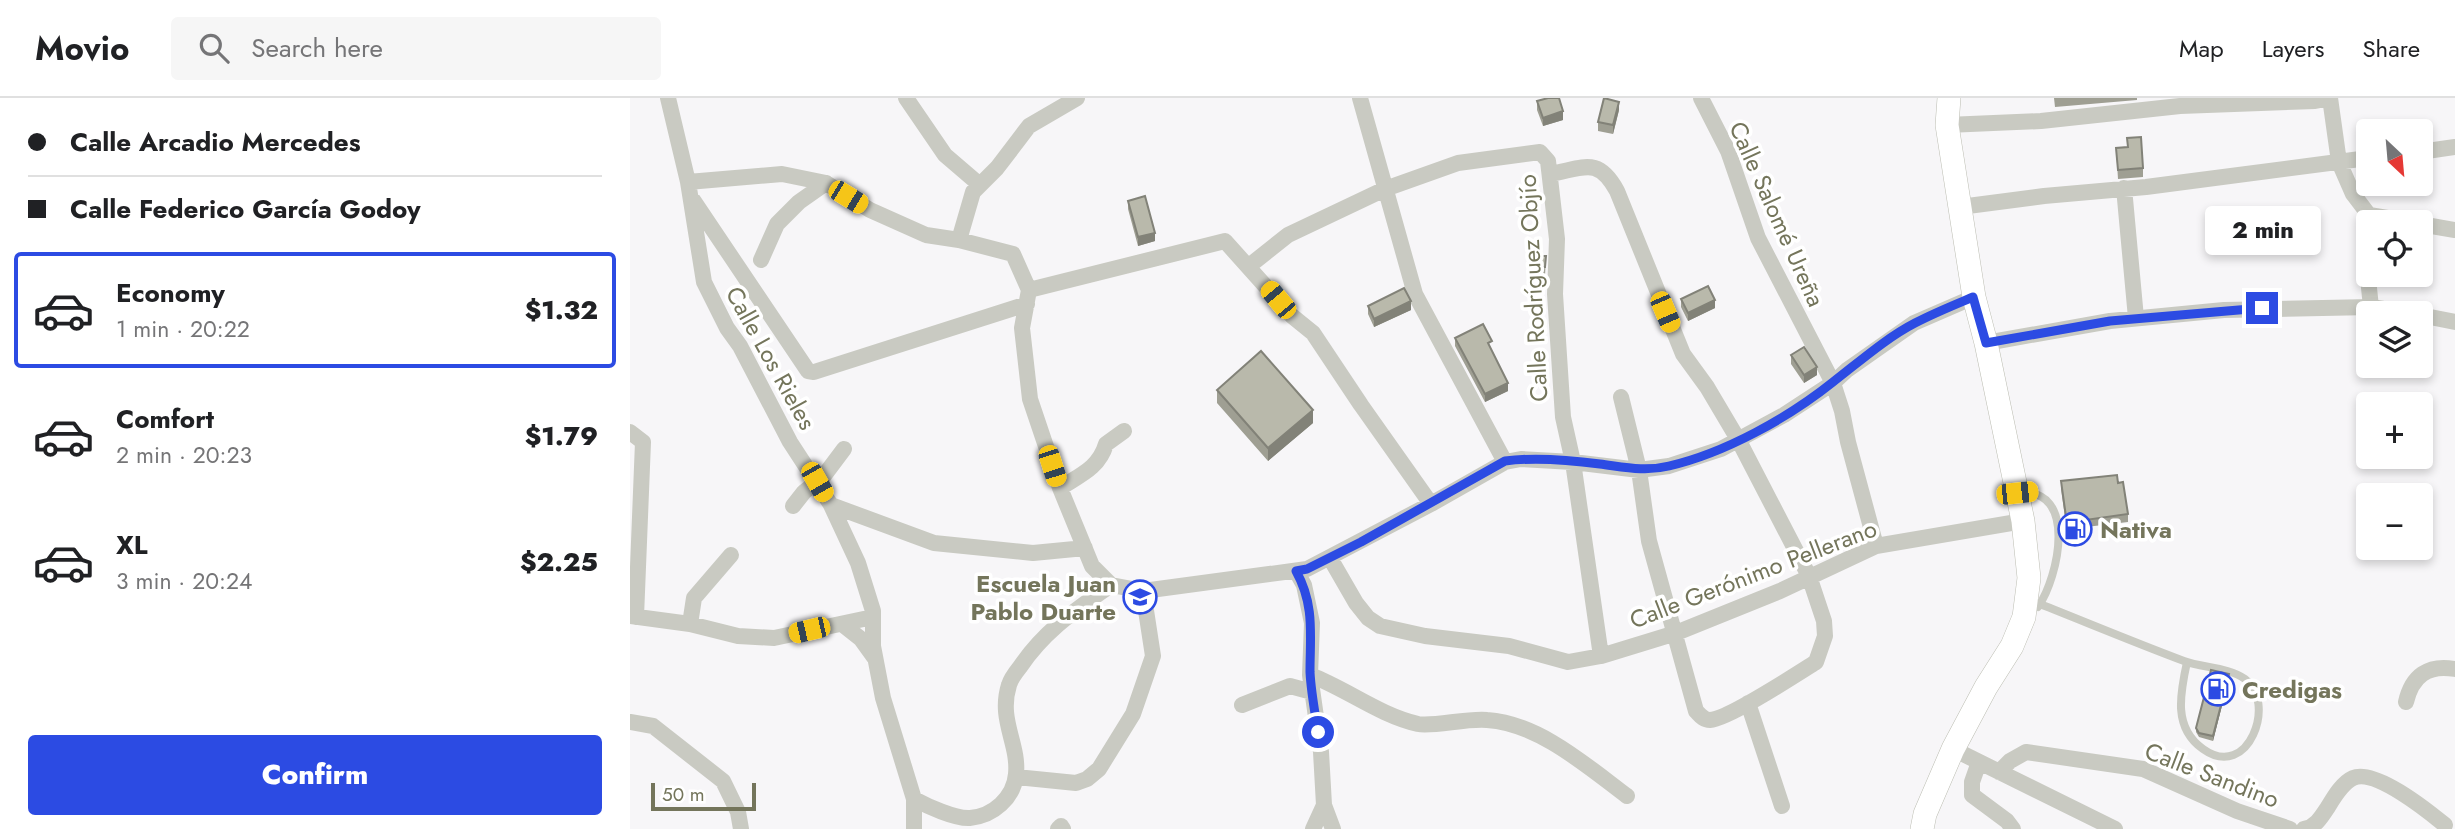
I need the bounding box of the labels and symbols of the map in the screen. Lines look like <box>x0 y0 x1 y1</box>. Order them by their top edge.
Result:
street label: Calle Salomé Ureña <box>1720 116 1834 312</box>
north arrow <box>2356 119 2432 196</box>
street label: Calle Rodríguez Objío <box>1510 173 1556 403</box>
car <box>825 177 872 217</box>
callout: 2 min <box>2204 206 2320 256</box>
car <box>1257 277 1300 323</box>
street label: Calle Los Rieles <box>717 280 825 436</box>
car <box>1648 289 1683 335</box>
route end <box>2246 292 2278 324</box>
car <box>1036 443 1069 489</box>
car <box>798 459 837 505</box>
car <box>1996 480 2039 506</box>
fuel station icon: Nativa <box>2056 510 2094 548</box>
street label: Calle Gerónimo Pellerano <box>1624 511 1882 637</box>
place label: Nativa <box>2100 512 2172 547</box>
place label: Escuela Juan Pablo Duarte <box>971 566 1116 629</box>
school or university icon: Escuela Juan Pablo Duarte <box>1121 578 1159 616</box>
car <box>787 615 832 645</box>
fuel station icon: Credigas <box>2199 670 2237 708</box>
place label: Credigas <box>2242 672 2342 707</box>
route start <box>1302 716 1334 748</box>
street label: Calle Sandino <box>2140 733 2284 817</box>
scale bar <box>651 780 756 812</box>

